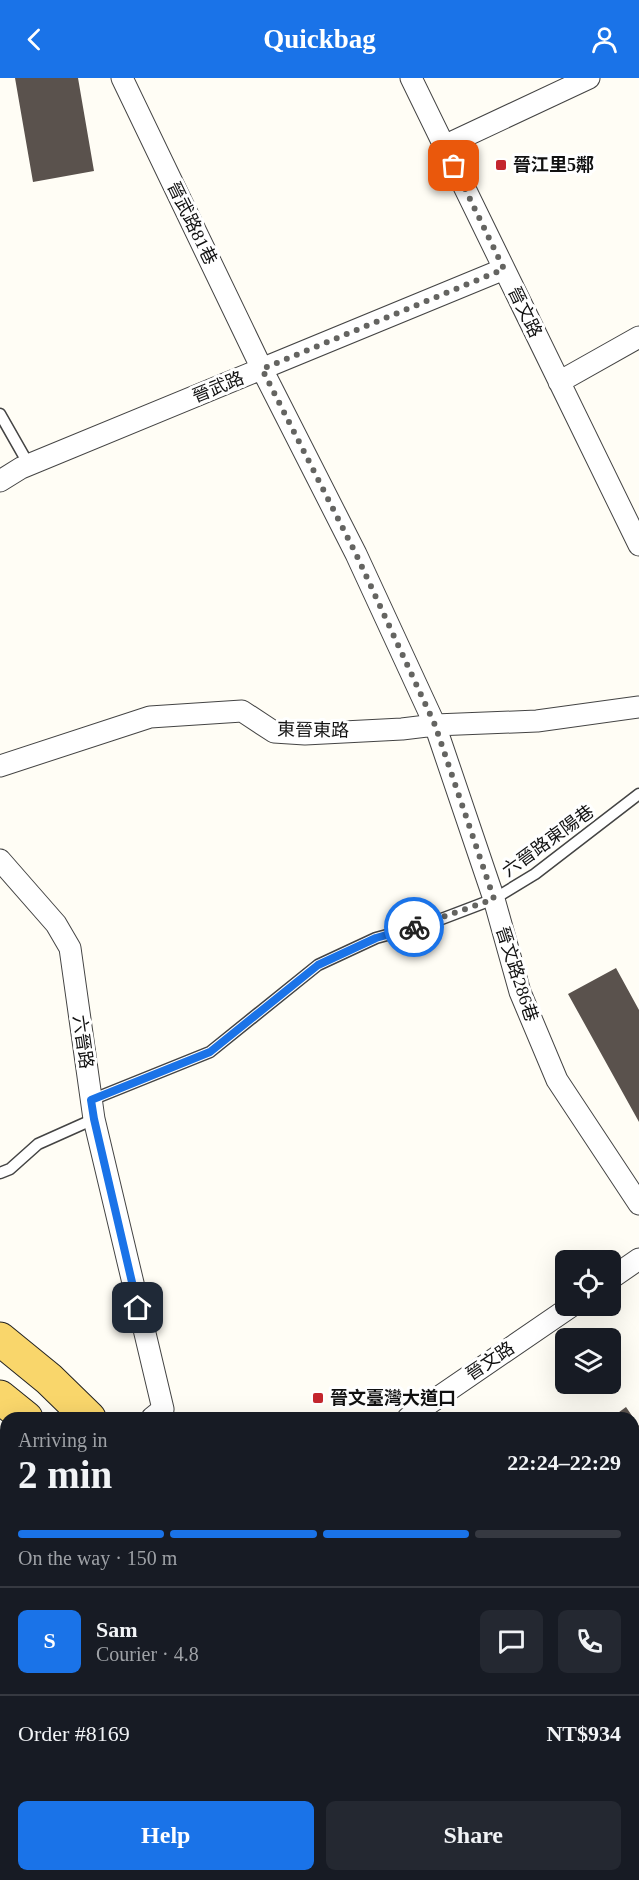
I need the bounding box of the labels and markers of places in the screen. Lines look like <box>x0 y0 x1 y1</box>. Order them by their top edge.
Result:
pin <box>428 140 479 191</box>
place label: 晉江里5鄰 <box>513 155 594 175</box>
marker: 晉江里5鄰 <box>494 158 508 172</box>
pin <box>112 1282 163 1333</box>
place label: 晉文臺灣大道口 <box>330 1388 456 1408</box>
marker: 晉文臺灣大道口 <box>311 1391 325 1405</box>

